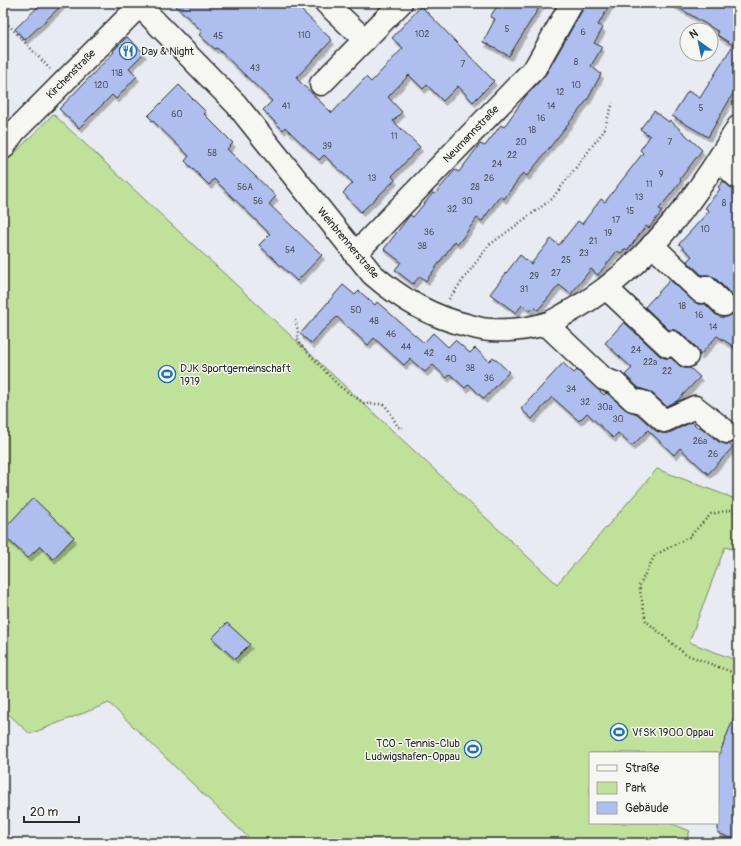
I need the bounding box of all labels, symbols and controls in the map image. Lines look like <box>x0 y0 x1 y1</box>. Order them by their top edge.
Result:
north arrow <box>679 22 719 62</box>
house number: 5 <box>505 24 510 35</box>
text: N <box>687 26 701 42</box>
house number: 6 <box>580 27 586 38</box>
house number: 102 <box>415 29 429 40</box>
house number: 110 <box>297 30 311 41</box>
house number: 45 <box>213 31 223 42</box>
restaurant icon: Day & Night <box>118 41 138 61</box>
place label: Day & Night <box>141 45 195 58</box>
street label: Kirchenstraße <box>44 46 99 101</box>
house number: 8 <box>574 57 579 68</box>
house number: 7 <box>461 59 466 70</box>
house number: 43 <box>250 63 260 74</box>
house number: 118 <box>111 68 123 79</box>
house number: 120 <box>94 80 108 91</box>
house number: 10 <box>571 80 581 91</box>
house number: 12 <box>556 87 564 98</box>
house number: 41 <box>282 101 290 112</box>
house number: 14 <box>547 101 556 112</box>
street label: Neumannstraße <box>440 102 502 165</box>
house number: 5 <box>699 103 704 114</box>
house number: 60 <box>171 109 183 120</box>
house number: 16 <box>537 113 545 124</box>
house number: 18 <box>528 125 536 136</box>
house number: 11 <box>390 131 398 142</box>
house number: 20 <box>515 137 527 148</box>
house number: 7 <box>668 137 673 148</box>
house number: 39 <box>322 141 332 152</box>
house number: 58 <box>207 148 217 159</box>
house number: 22 <box>507 150 517 161</box>
house number: 24 <box>492 159 503 170</box>
house number: 9 <box>659 169 664 180</box>
house number: 13 <box>368 173 376 184</box>
house number: 26 <box>484 173 494 184</box>
house number: 11 <box>645 179 653 190</box>
house number: 56A <box>237 182 253 193</box>
house number: 28 <box>470 182 480 193</box>
house number: 13 <box>635 192 643 203</box>
house number: 56 <box>253 196 263 207</box>
house number: 30 <box>461 196 473 207</box>
house number: 8 <box>722 198 727 209</box>
house number: 32 <box>447 204 457 215</box>
street label: Weinbrennerstraße <box>314 205 382 282</box>
house number: 15 <box>626 206 634 217</box>
house number: 17 <box>612 215 620 226</box>
house number: 10 <box>700 224 710 235</box>
house number: 36 <box>424 227 434 238</box>
house number: 19 <box>604 228 612 239</box>
house number: 21 <box>589 236 597 247</box>
house number: 38 <box>417 241 427 252</box>
house number: 54 <box>285 245 296 256</box>
house number: 23 <box>579 248 589 259</box>
house number: 25 <box>561 255 571 266</box>
house number: 27 <box>551 268 561 279</box>
house number: 29 <box>529 271 539 282</box>
house number: 31 <box>520 284 528 295</box>
house number: 18 <box>678 301 686 312</box>
house number: 50 <box>350 305 362 316</box>
house number: 16 <box>695 310 703 321</box>
house number: 48 <box>369 316 379 327</box>
house number: 14 <box>709 322 718 333</box>
house number: 46 <box>386 329 396 340</box>
house number: 44 <box>401 342 412 353</box>
house number: 24 <box>631 345 642 356</box>
house number: 42 <box>424 348 434 359</box>
house number: 40 <box>445 354 457 365</box>
house number: 22a <box>643 357 657 368</box>
place label: DJK Sportgemeinschaft 1919 <box>180 362 291 388</box>
house number: 38 <box>465 363 475 374</box>
sports icon: DJK Sportgemeinschaft 1919 <box>157 364 177 384</box>
house number: 22 <box>662 366 672 377</box>
house number: 36 <box>484 373 494 384</box>
house number: 34 <box>566 384 577 395</box>
house number: 32 <box>580 397 590 408</box>
house number: 30a <box>597 402 613 413</box>
house number: 30 <box>612 414 624 425</box>
house number: 26a <box>693 436 707 447</box>
house number: 26 <box>708 449 718 460</box>
sports icon: VfSK 1900 Oppau <box>609 722 629 742</box>
place label: VfSK 1900 Oppau <box>632 726 714 739</box>
place label: TCO - Tennis-Club Ludwigshafen-Oppau <box>365 737 460 763</box>
sports icon: TCO - Tennis-Club Ludwigshafen-Oppau <box>463 739 483 759</box>
legend <box>589 752 719 824</box>
text: Straße <box>625 761 659 776</box>
text: Park <box>625 781 646 796</box>
scale bar <box>24 798 79 824</box>
text: Gebäude <box>625 801 669 816</box>
text: 20 m <box>30 805 59 820</box>

